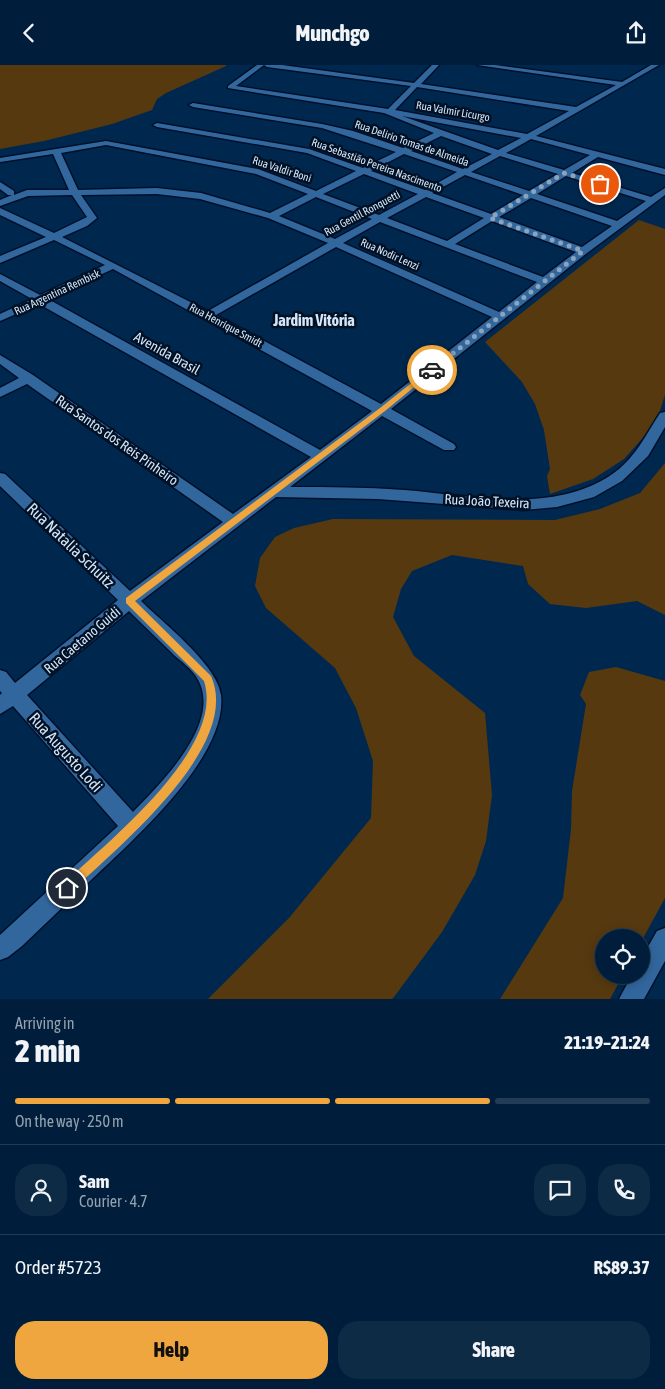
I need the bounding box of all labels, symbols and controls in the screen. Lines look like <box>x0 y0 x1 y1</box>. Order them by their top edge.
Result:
icon: back <box>15 19 43 47</box>
icon: share <box>622 19 650 47</box>
text: Munchgo <box>295 20 370 46</box>
street label: Rua Valmir Licurgo <box>415 99 491 123</box>
street label: Rua Delirio Tomas de Almeida <box>353 118 471 168</box>
street label: Rua Sebastião Pereira Nascimento <box>310 136 444 194</box>
street label: Rua Valdir Boni <box>251 154 313 184</box>
pin <box>579 163 621 205</box>
icon: bag <box>586 170 614 198</box>
street label: Rua Gentil Ronquetti <box>322 188 402 238</box>
street label: Rua Nodir Lenzi <box>359 236 421 272</box>
street label: Rua Argentina Rembisk <box>12 267 102 317</box>
street label: Rua Henrique Smidt <box>188 301 264 349</box>
district label: Jardim Vitória <box>272 311 355 329</box>
street label: Avenida Brasil <box>131 328 203 378</box>
courier <box>407 345 457 395</box>
icon: car <box>418 356 446 384</box>
street label: Rua Santos dos Reis Pinheiro <box>53 392 181 488</box>
street label: Rua João Texeira <box>444 491 530 511</box>
street label: Rua Natalia Schuitz <box>24 499 118 591</box>
street label: Rua Caetano Guidi <box>41 604 123 676</box>
street label: Rua Augusto Lodi <box>25 709 106 796</box>
pin <box>46 867 88 909</box>
icon: home <box>53 874 81 902</box>
map controls <box>595 929 650 984</box>
button: locate <box>595 929 650 984</box>
text: Arriving in <box>15 1014 75 1032</box>
text: 21:19–21:24 <box>564 1031 650 1053</box>
text: 2 min <box>15 1032 80 1069</box>
text: On the way · 250 m <box>15 1112 124 1130</box>
button: person <box>15 1164 67 1216</box>
button: chat <box>534 1164 586 1216</box>
button: phone <box>598 1164 650 1216</box>
text: Sam <box>79 1170 110 1192</box>
text: Courier · 4.7 <box>79 1192 148 1210</box>
text: Order #5723 <box>15 1256 102 1278</box>
text: R$89.37 <box>593 1256 650 1278</box>
button: Help <box>15 1321 328 1379</box>
button: Share <box>338 1321 650 1379</box>

